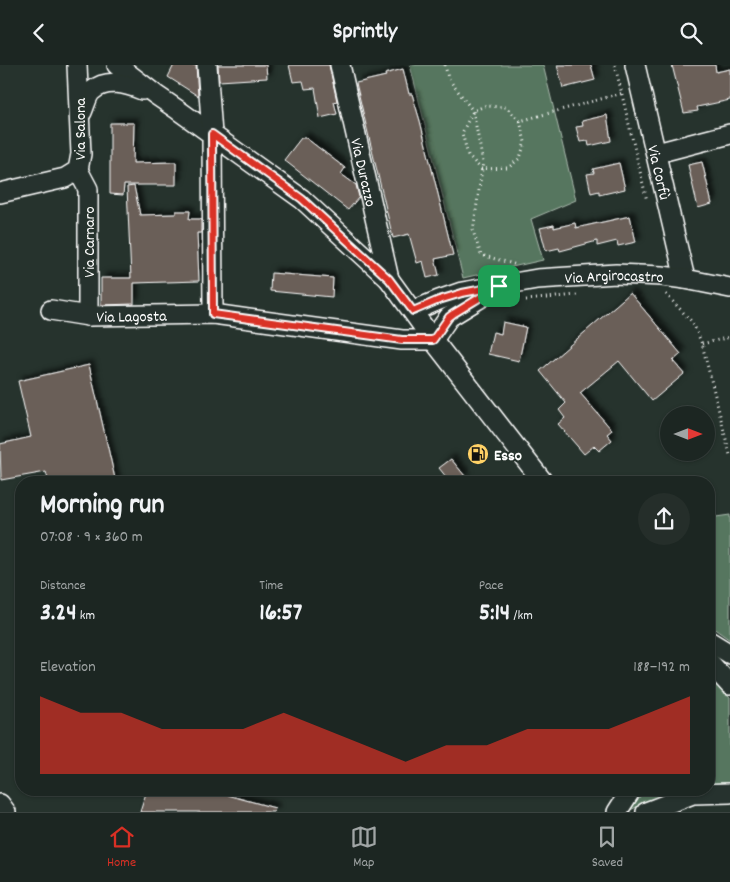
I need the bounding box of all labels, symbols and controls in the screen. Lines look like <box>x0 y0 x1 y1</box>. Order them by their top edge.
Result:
text: Sprintly <box>333 17 397 48</box>
icon: back <box>25 19 53 47</box>
icon: search <box>677 19 705 47</box>
street label: Via Salona <box>70 97 93 160</box>
street label: Via Durazzo <box>343 136 381 209</box>
street label: Via Corfù <box>640 143 675 202</box>
street label: Via Carnaro <box>79 206 102 278</box>
pin <box>478 265 520 307</box>
street label: Via Argirocastro <box>564 265 664 291</box>
icon: arrive <box>485 272 513 300</box>
street label: Via Lagosta <box>96 306 167 330</box>
north arrow <box>660 406 715 461</box>
map controls <box>660 406 715 461</box>
fuel station icon: Esso <box>466 442 490 466</box>
place label: Esso <box>494 445 522 468</box>
text: Morning run <box>40 487 164 527</box>
button: share <box>638 493 690 545</box>
text: 07:08 · 9 × 360 m <box>40 526 143 549</box>
text: Distance <box>40 576 86 596</box>
text: Time <box>259 576 283 596</box>
text: Pace <box>479 576 503 596</box>
text: 3.24 <box>40 596 77 632</box>
text: 16:57 <box>259 596 302 632</box>
text: 5:14 <box>479 596 510 632</box>
text: km <box>77 606 95 626</box>
text: /km <box>510 606 533 626</box>
text: Elevation <box>40 656 96 679</box>
text: 188–192 m <box>633 656 690 679</box>
tab: Home <box>107 823 136 873</box>
tab: Map <box>350 823 378 873</box>
tab: Saved <box>592 823 623 873</box>

